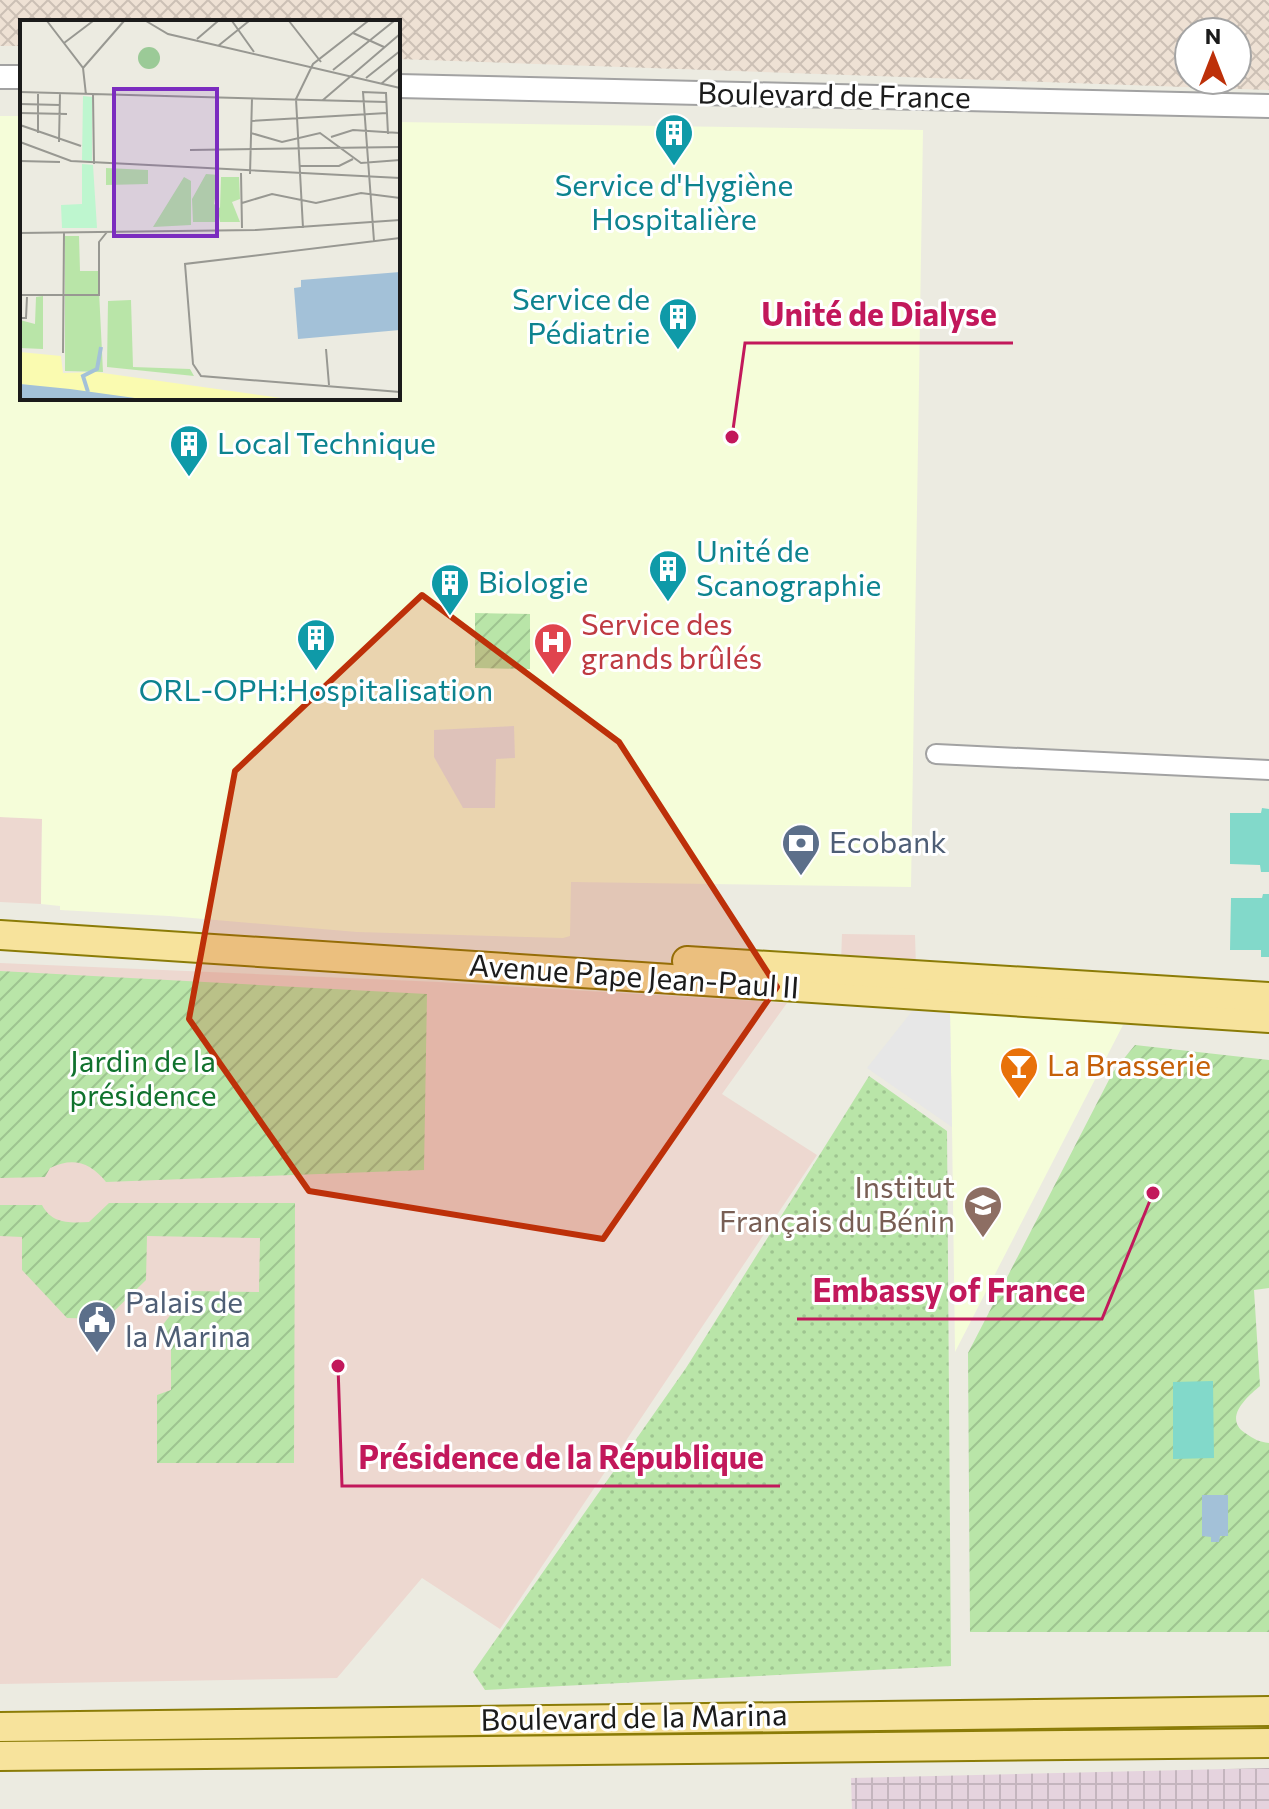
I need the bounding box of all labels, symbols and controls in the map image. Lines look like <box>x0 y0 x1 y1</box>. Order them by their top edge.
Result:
north arrow <box>1173 16 1253 96</box>
inset map <box>20 20 400 400</box>
text: N <box>1205 22 1221 49</box>
street label: Boulevard de France <box>697 73 971 114</box>
building icon: Service d'Hygiène Hospitalière <box>653 112 695 167</box>
place label: Service d'Hygiène Hospitalière <box>555 165 793 236</box>
place label: Service de Pédiatrie <box>512 279 650 350</box>
callout: Unité de Dialyse <box>745 287 1013 343</box>
text: Unité de Dialyse <box>761 293 997 333</box>
building icon: Service de Pédiatrie <box>657 296 699 351</box>
building icon: Local Technique <box>168 423 210 478</box>
place label: Local Technique <box>217 423 436 460</box>
place label: Unité de Scanographie <box>696 531 881 602</box>
building icon: Unité de Scanographie <box>647 548 689 603</box>
building icon: Biologie <box>429 562 471 617</box>
place label: Biologie <box>478 562 588 599</box>
place label: Service des grands brûlés <box>581 604 762 675</box>
building icon: ORL-OPH:Hospitalisation <box>295 617 337 672</box>
hospital icon: Service des grands brûlés <box>532 621 574 676</box>
place label: ORL-OPH:Hospitalisation <box>139 670 493 707</box>
bank icon: Ecobank <box>780 822 822 877</box>
place label: Ecobank <box>829 822 946 859</box>
street label: Avenue Pape Jean-Paul II <box>468 945 801 1005</box>
park label: Jardin de la présidence <box>69 1041 217 1112</box>
bar icon: La Brasserie <box>998 1045 1040 1100</box>
place label: La Brasserie <box>1047 1045 1211 1082</box>
place label: Institut Français du Bénin <box>719 1167 955 1238</box>
school or university icon: Institut Français du Bénin <box>962 1184 1004 1239</box>
callout: Embassy of France <box>797 1263 1102 1319</box>
text: Embassy of France <box>813 1269 1085 1309</box>
place label: Palais de la Marina <box>125 1282 251 1353</box>
public building icon: Palais de la Marina <box>76 1299 118 1354</box>
callout: Présidence de la République <box>342 1430 780 1486</box>
text: Présidence de la République <box>358 1436 764 1476</box>
street label: Boulevard de la Marina <box>480 1694 788 1737</box>

